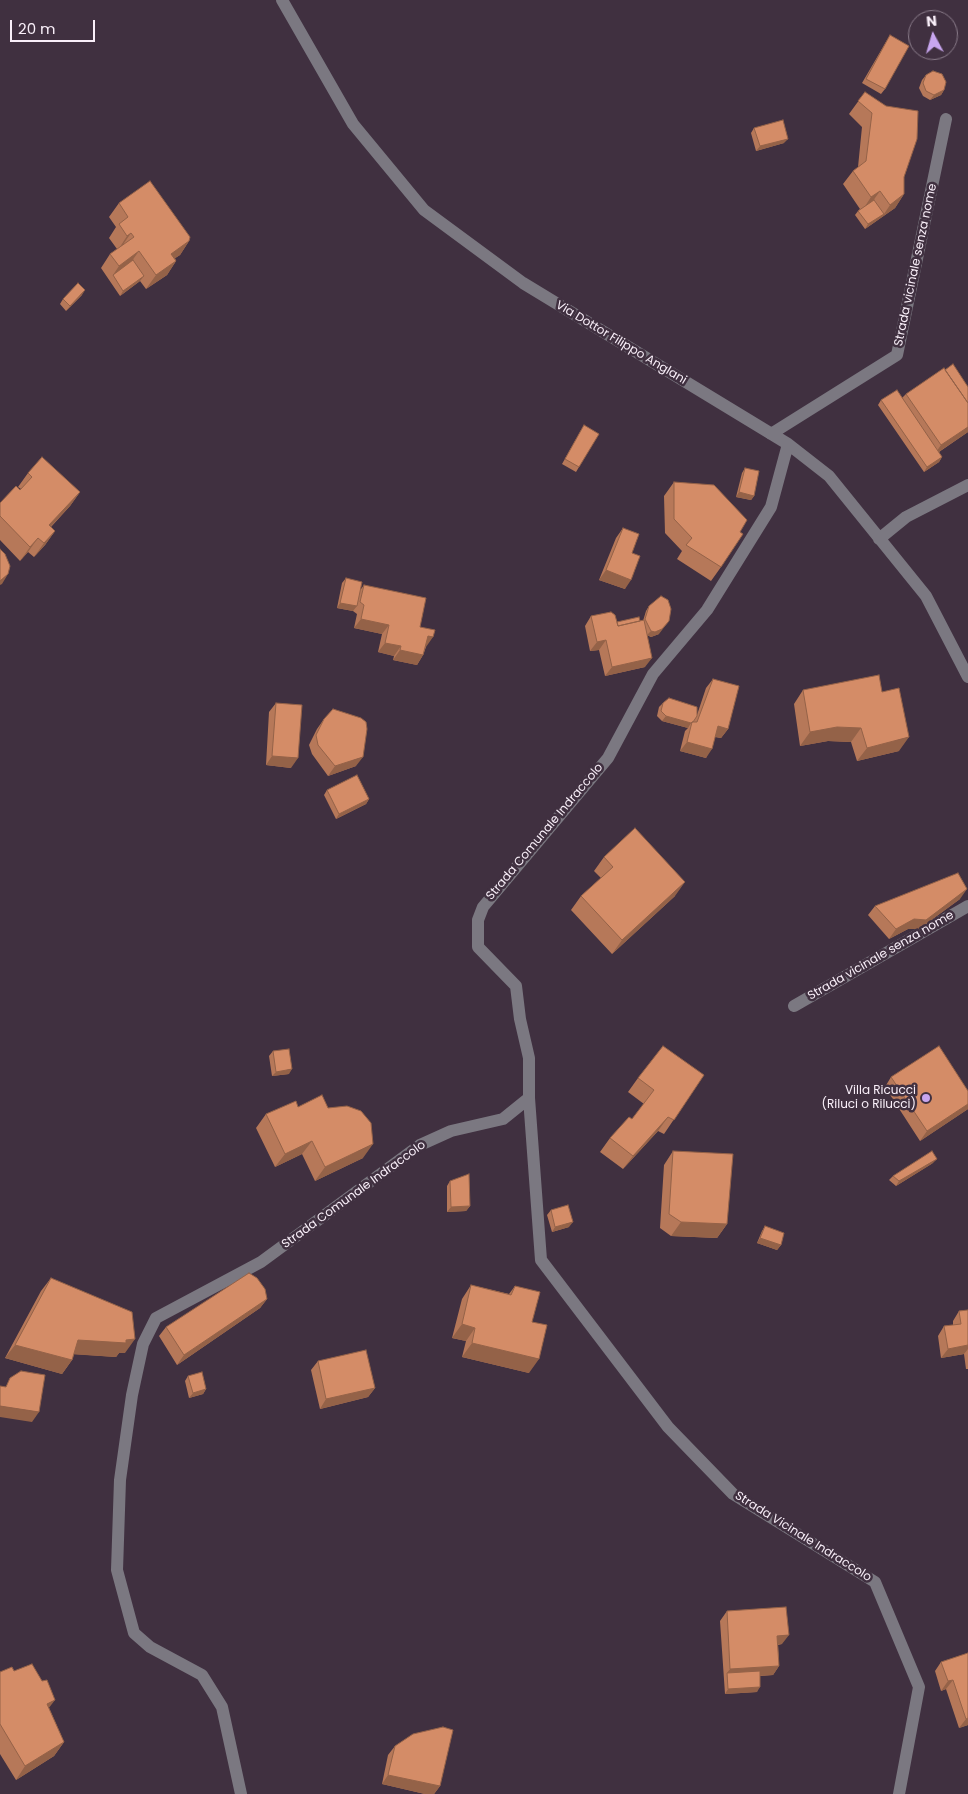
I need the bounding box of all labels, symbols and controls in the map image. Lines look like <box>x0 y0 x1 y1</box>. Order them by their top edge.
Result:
scale bar <box>12 10 98 42</box>
north arrow <box>908 10 958 60</box>
text: N <box>925 11 938 32</box>
text: 20 m <box>18 18 56 39</box>
street label: Strada vicinale senza nome <box>892 182 940 348</box>
street label: Via Dottor Filippo Anglani <box>553 298 689 388</box>
street label: Strada Comunale Indraccolo <box>484 761 606 903</box>
street label: Strada vicinale senza nome <box>805 908 957 1004</box>
place label: Villa Ricucci (Riluci o Rilucci) <box>822 1084 916 1112</box>
marker: Villa Ricucci (Riluci o Rilucci) <box>920 1092 932 1104</box>
street label: Strada Comunale Indraccolo <box>279 1138 429 1252</box>
street label: Strada Vicinale Indraccolo <box>732 1489 874 1585</box>

